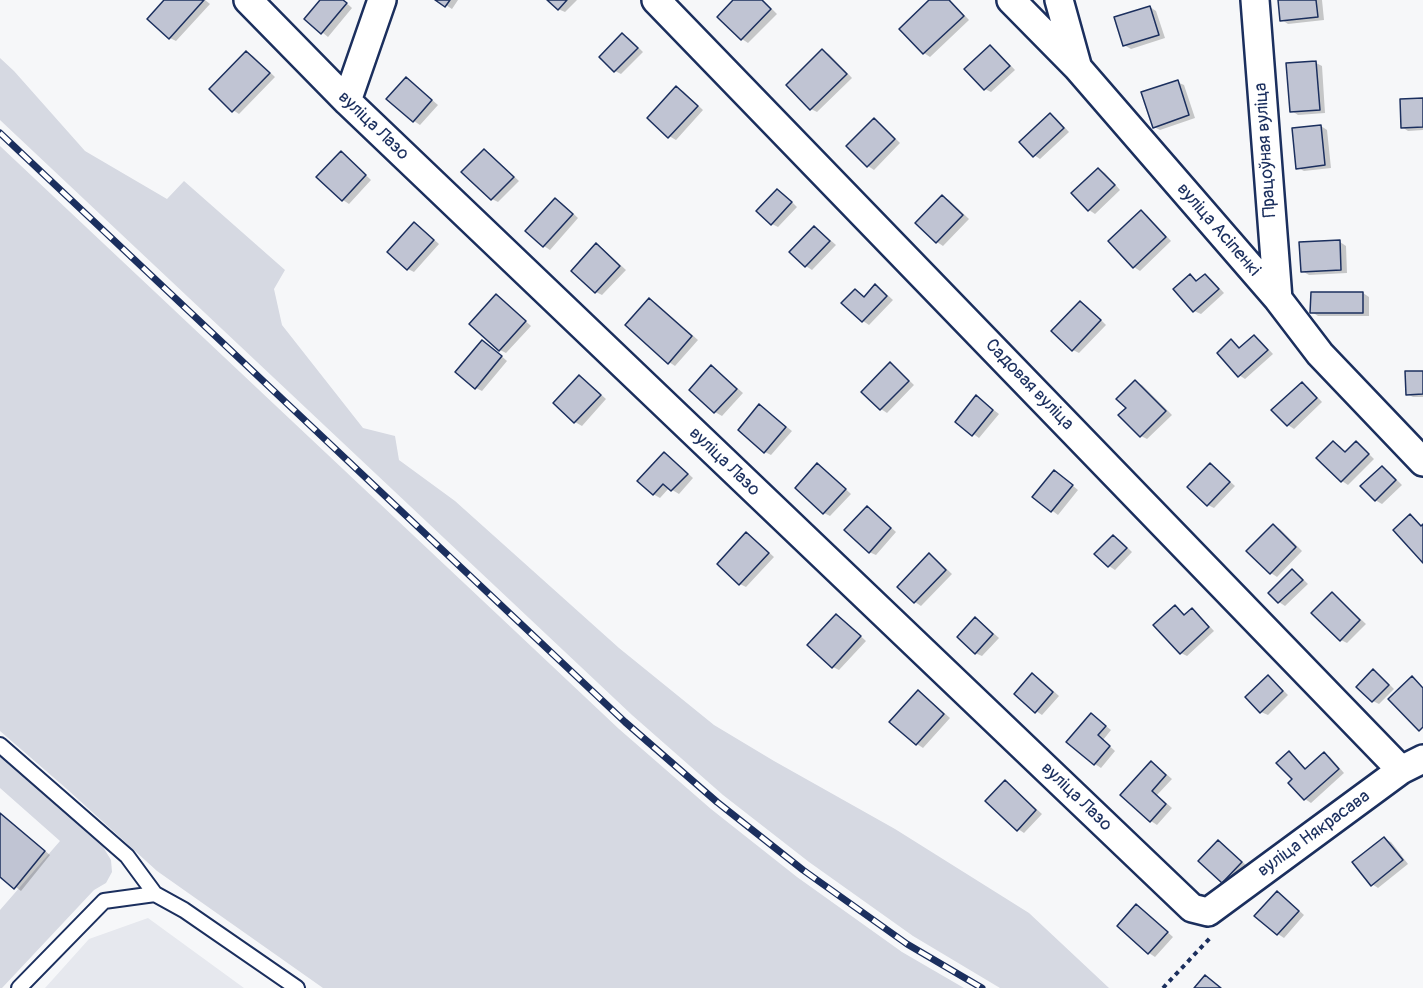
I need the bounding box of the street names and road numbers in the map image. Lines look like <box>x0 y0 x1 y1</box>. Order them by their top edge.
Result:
street label: Працоўная вуліца <box>1251 82 1281 218</box>
street label: вуліца Лазо <box>333 87 413 165</box>
street label: вуліца Асіпенкі <box>1172 179 1264 281</box>
street label: Садовая вуліца <box>980 335 1078 435</box>
street label: вуліца Лазо <box>684 423 764 501</box>
street label: вуліца Лазо <box>1036 758 1116 836</box>
street label: вуліца Някрасава <box>1254 786 1374 882</box>

